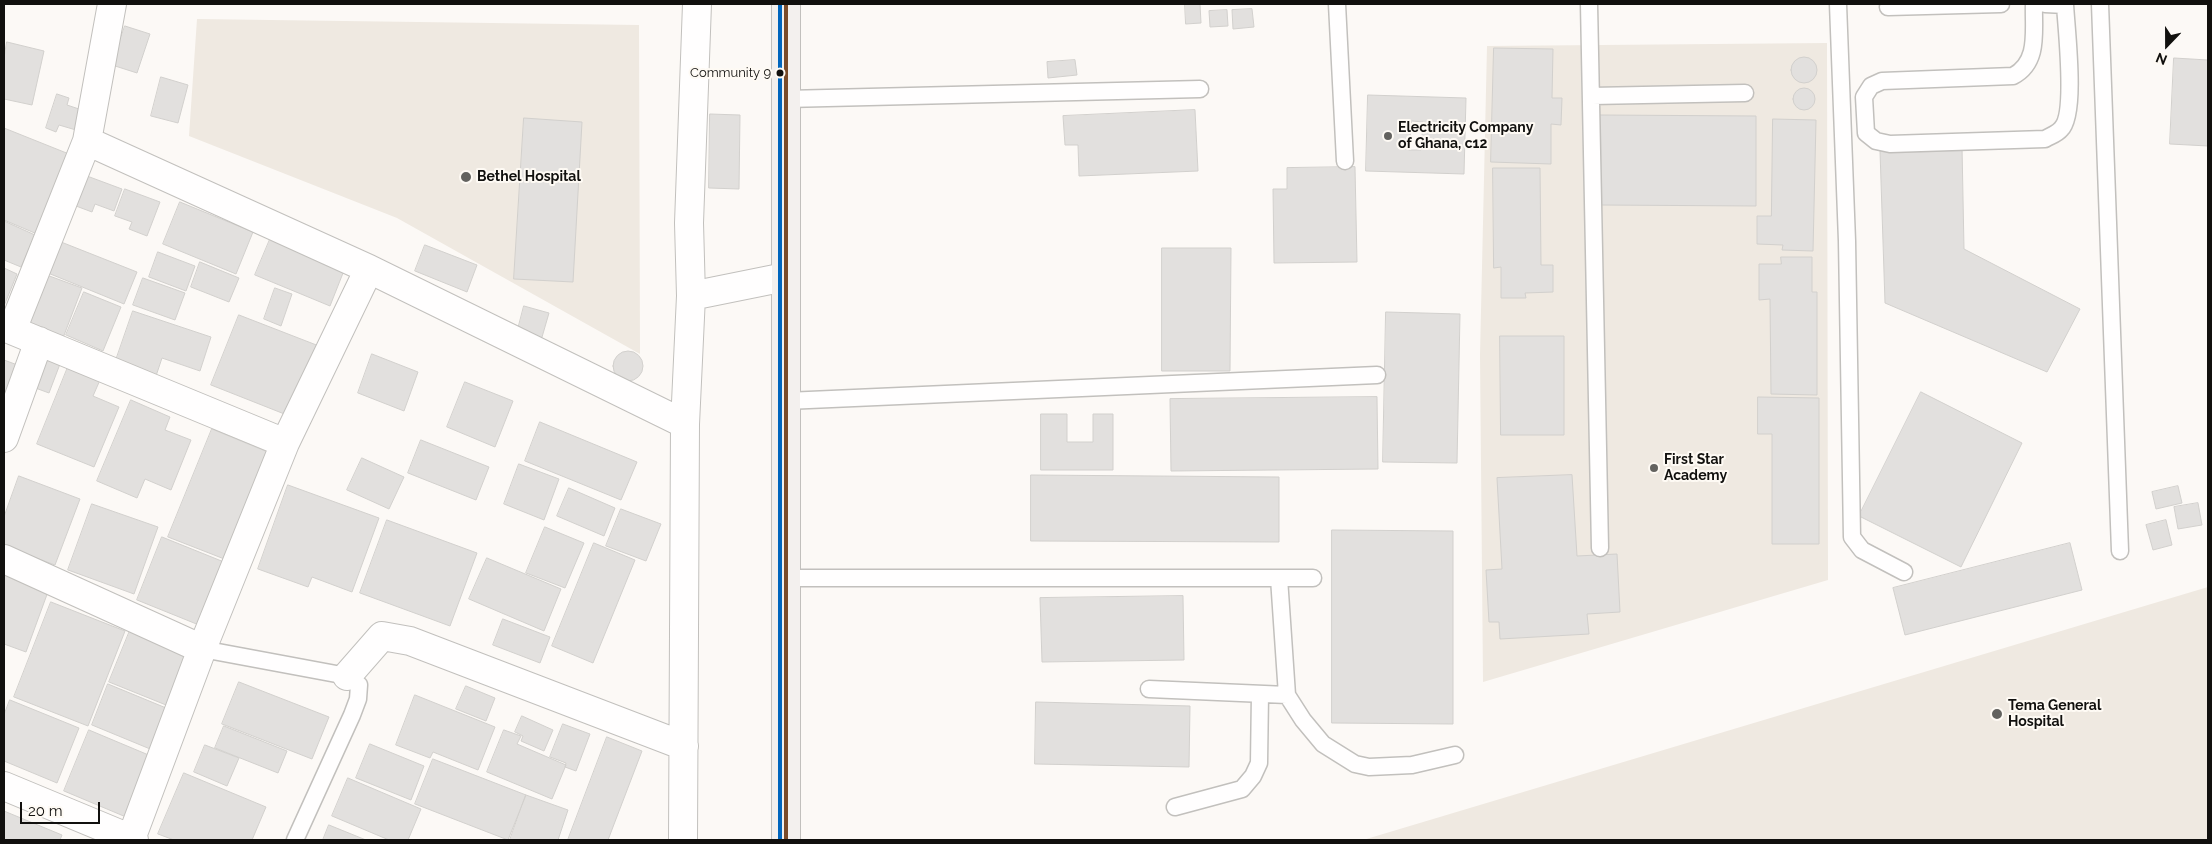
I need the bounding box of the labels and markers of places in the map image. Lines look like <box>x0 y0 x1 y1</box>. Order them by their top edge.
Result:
place label: Community 9 <box>690 65 771 81</box>
marker: Community 9 <box>775 68 785 78</box>
place label: Electricity Company of Ghana, c12 <box>1398 120 1533 152</box>
marker: Electricity Company of Ghana, c12 <box>1382 130 1394 142</box>
place label: Bethel Hospital <box>477 169 581 185</box>
marker: Bethel Hospital <box>459 170 473 184</box>
place label: First Star Academy <box>1664 452 1727 484</box>
marker: First Star Academy <box>1648 462 1660 474</box>
place label: Tema General Hospital <box>2008 698 2101 730</box>
marker: Tema General Hospital <box>1990 707 2004 721</box>

